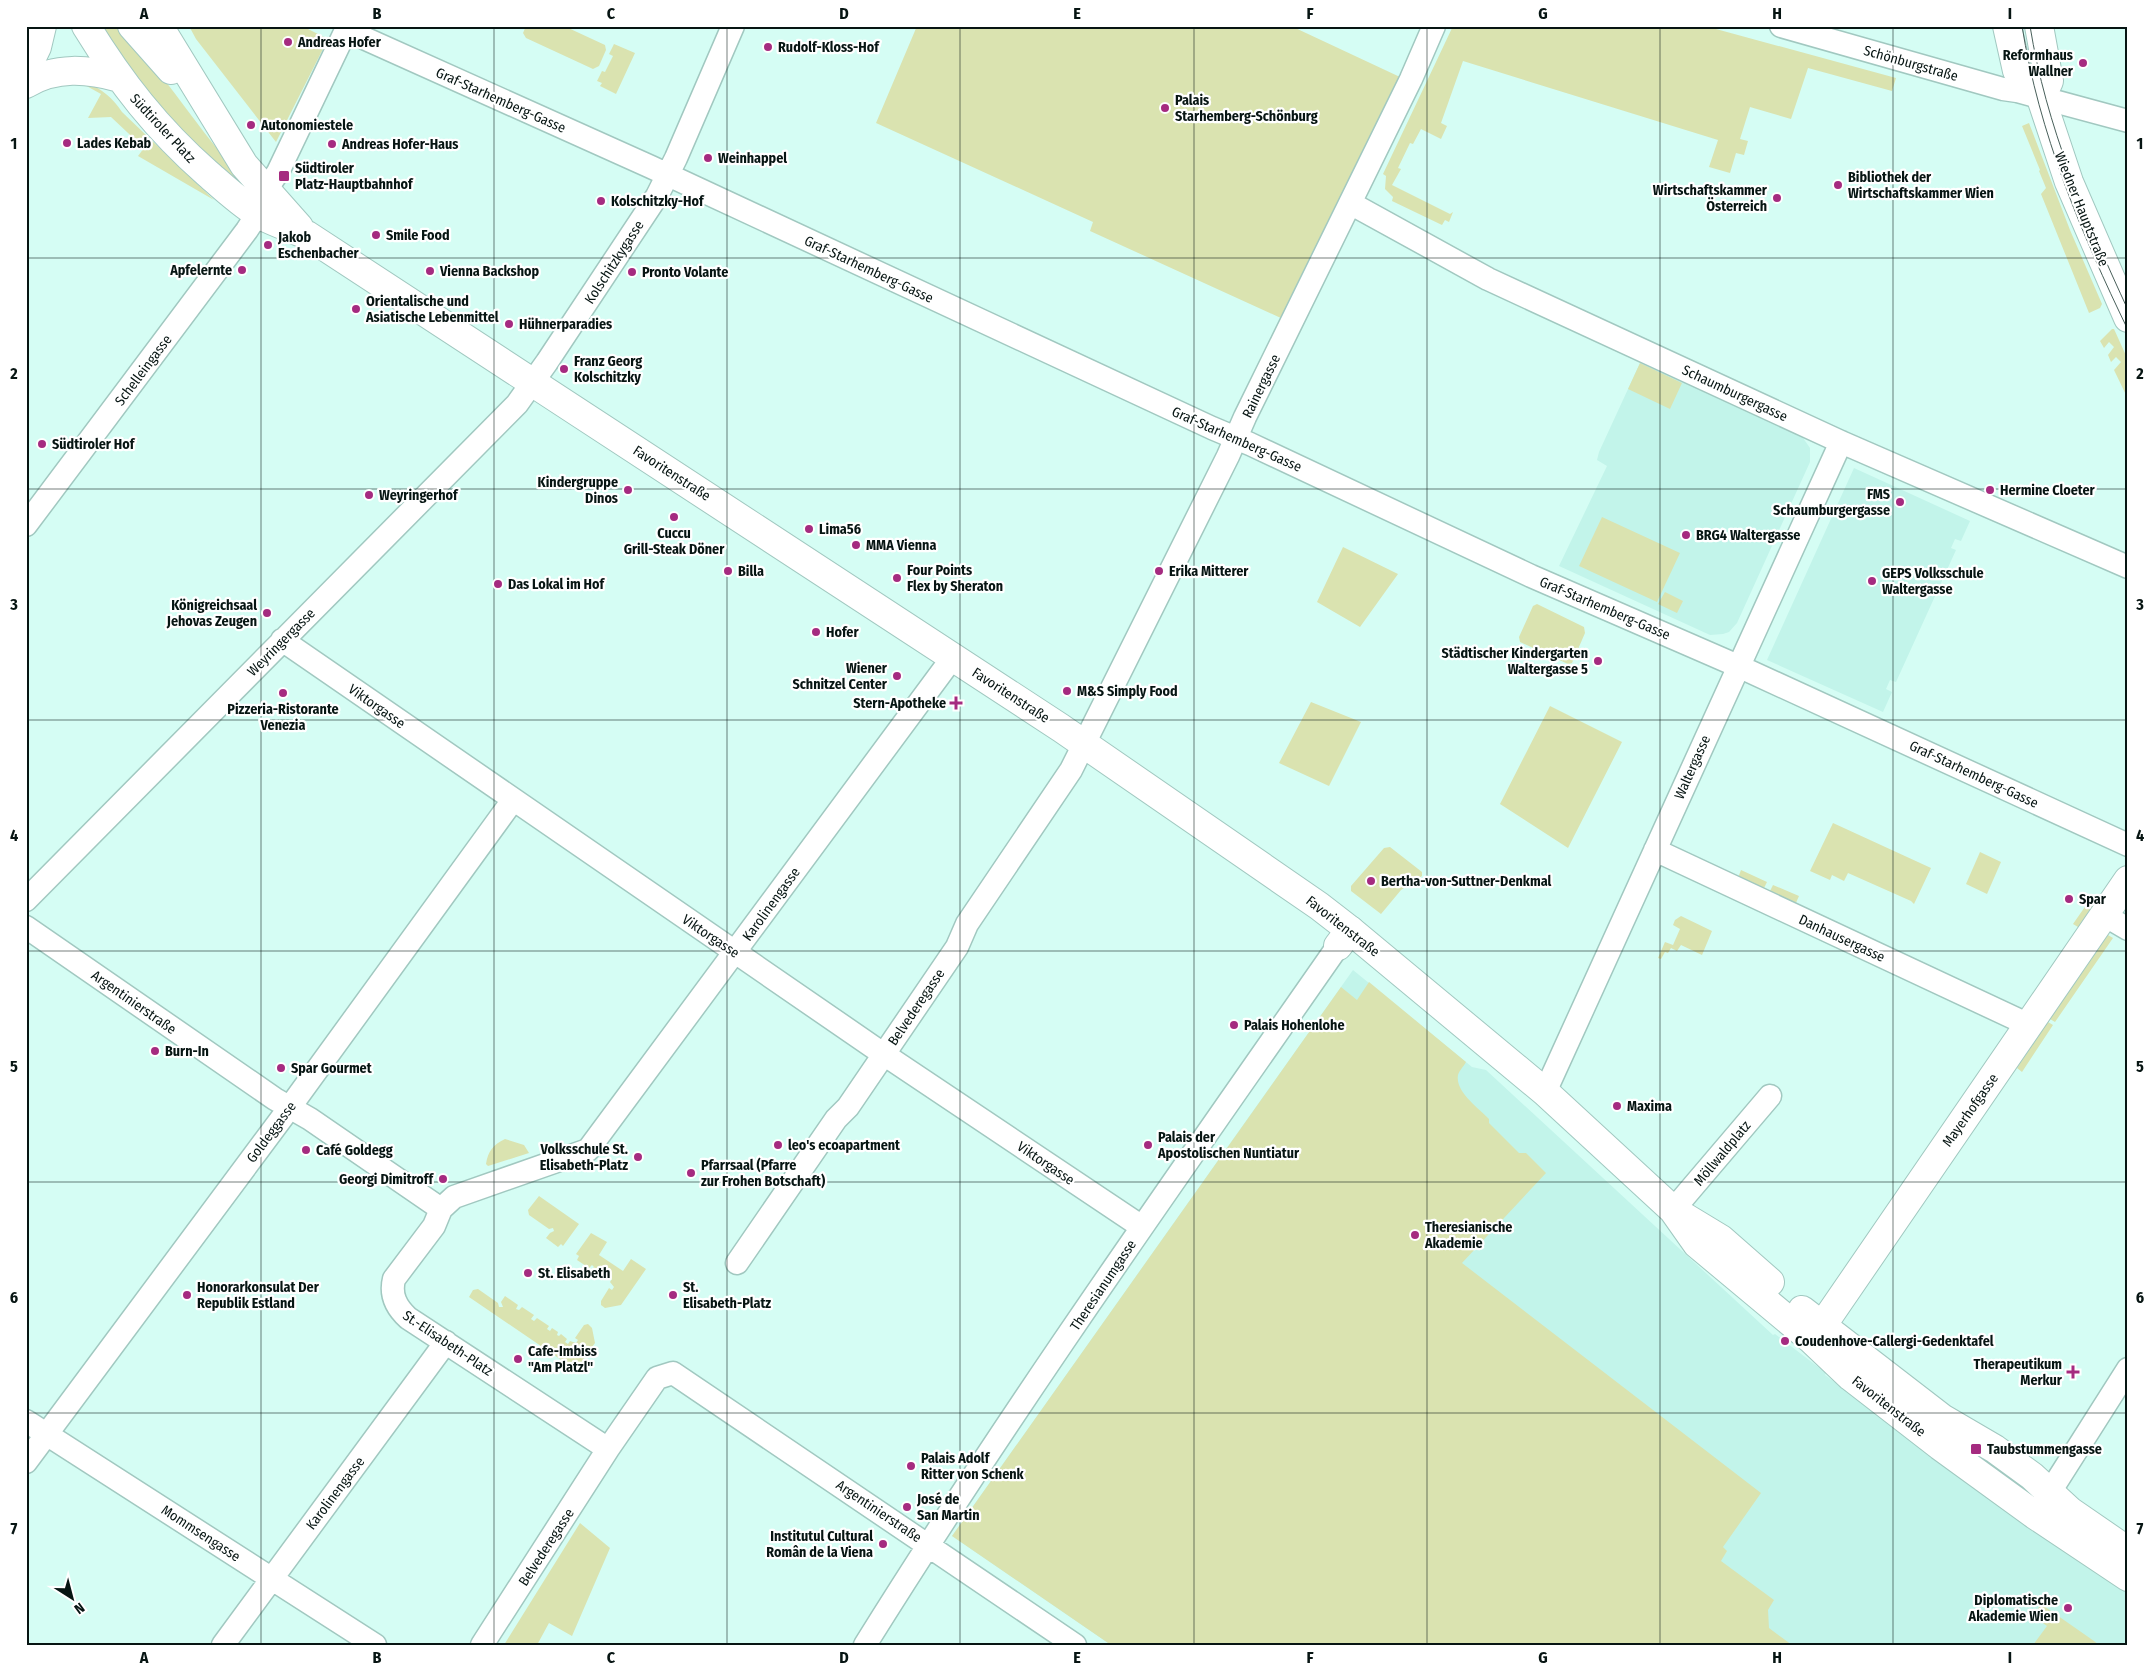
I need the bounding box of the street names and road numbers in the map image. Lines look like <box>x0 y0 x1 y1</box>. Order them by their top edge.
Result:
street label: Schönburgstraße <box>1862 42 1960 85</box>
street label: Graf-Starhemberg-Gasse <box>433 64 568 137</box>
street label: Südtiroler Platz <box>126 90 199 167</box>
street label: Wiedner Hauptstraße <box>2051 150 2112 269</box>
street label: Kolschitzkygasse <box>581 217 648 307</box>
street label: Graf-Starhemberg-Gasse <box>802 232 936 307</box>
street label: Schelleingasse <box>111 332 176 409</box>
street label: Rainergasse <box>1239 352 1284 421</box>
street label: Schaumburgergasse <box>1679 362 1790 425</box>
street label: Graf-Starhemberg-Gasse <box>1169 403 1304 476</box>
street label: Favoritenstraße <box>630 442 714 505</box>
street label: Graf-Starhemberg-Gasse <box>1537 573 1673 644</box>
street label: Weyringergasse <box>244 605 319 680</box>
street label: Favoritenstraße <box>969 664 1053 727</box>
street label: Viktorgasse <box>345 681 408 732</box>
street label: Waltergasse <box>1671 732 1714 802</box>
street label: Graf-Starhemberg-Gasse <box>1907 737 2041 812</box>
street label: Karolinengasse <box>739 864 804 944</box>
street label: Favoritenstraße <box>1302 892 1383 960</box>
street label: Viktorgasse <box>679 911 743 962</box>
street label: Danhausergasse <box>1796 911 1888 966</box>
street label: Belvederegasse <box>885 966 948 1049</box>
street label: Argentinierstraße <box>88 967 179 1038</box>
street label: Mayerhofgasse <box>1939 1070 2002 1150</box>
street label: Goldeggasse <box>243 1098 300 1166</box>
street label: Möllwaldplatz <box>1690 1117 1755 1189</box>
street label: Viktorgasse <box>1014 1138 1078 1189</box>
street label: Theresianumgasse <box>1067 1237 1140 1334</box>
street label: St.-Elisabeth-Platz <box>400 1307 496 1380</box>
street label: Favoritenstraße <box>1848 1372 1929 1440</box>
street label: Karolinengasse <box>303 1453 368 1533</box>
street label: Argentinierstraße <box>833 1477 925 1546</box>
street label: Mommsengasse <box>158 1502 244 1565</box>
street label: Belvederegasse <box>515 1505 578 1589</box>

